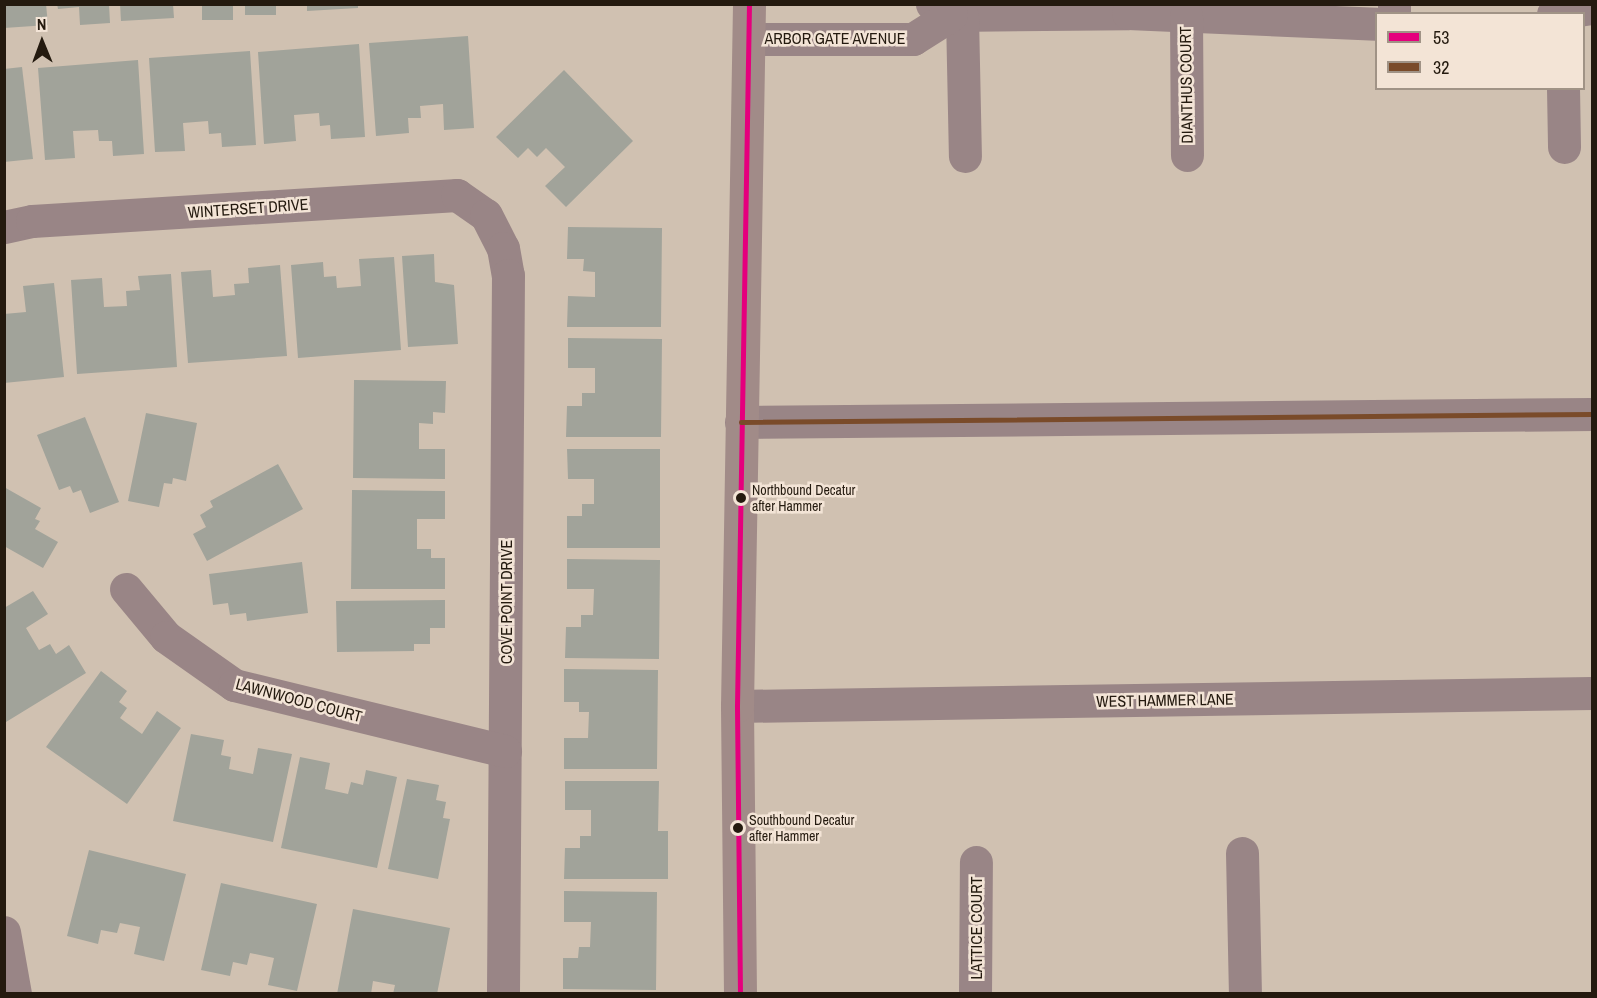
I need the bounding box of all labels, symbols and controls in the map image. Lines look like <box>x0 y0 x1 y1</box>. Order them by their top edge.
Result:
north arrow <box>12 12 72 72</box>
legend <box>1375 12 1585 90</box>
text: N <box>37 13 47 35</box>
text: 53 <box>1433 25 1449 50</box>
street label: DIANTHUS COURT <box>1175 26 1197 144</box>
street label: ARBOR GATE AVENUE <box>764 28 906 48</box>
text: 32 <box>1433 55 1449 80</box>
street label: WINTERSET DRIVE <box>187 194 309 222</box>
place label: Northbound Decatur after Hammer <box>752 482 855 514</box>
marker: Northbound Decatur after Hammer <box>735 492 747 504</box>
street label: COVE POINT DRIVE <box>496 540 516 664</box>
street label: LAWNWOOD COURT <box>234 674 364 726</box>
street label: WEST HAMMER LANE <box>1096 689 1234 711</box>
place label: Southbound Decatur after Hammer <box>749 812 854 844</box>
marker: Southbound Decatur after Hammer <box>732 822 744 834</box>
street label: LATTICE COURT <box>966 876 986 980</box>

